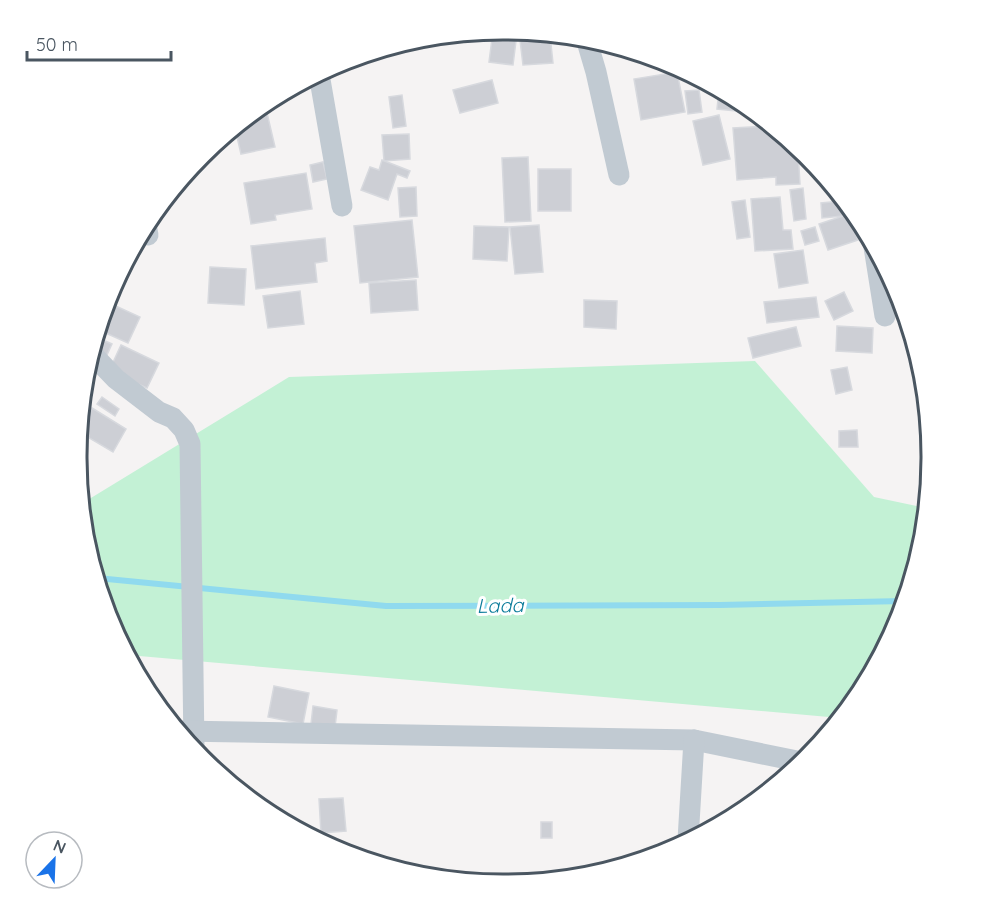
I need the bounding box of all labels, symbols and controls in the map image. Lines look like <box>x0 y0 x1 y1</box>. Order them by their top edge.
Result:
scale bar <box>27 24 171 62</box>
text: 50 m <box>36 33 78 56</box>
water label: Lada <box>476 592 526 618</box>
north arrow <box>24 830 84 890</box>
text: N <box>51 835 69 858</box>

